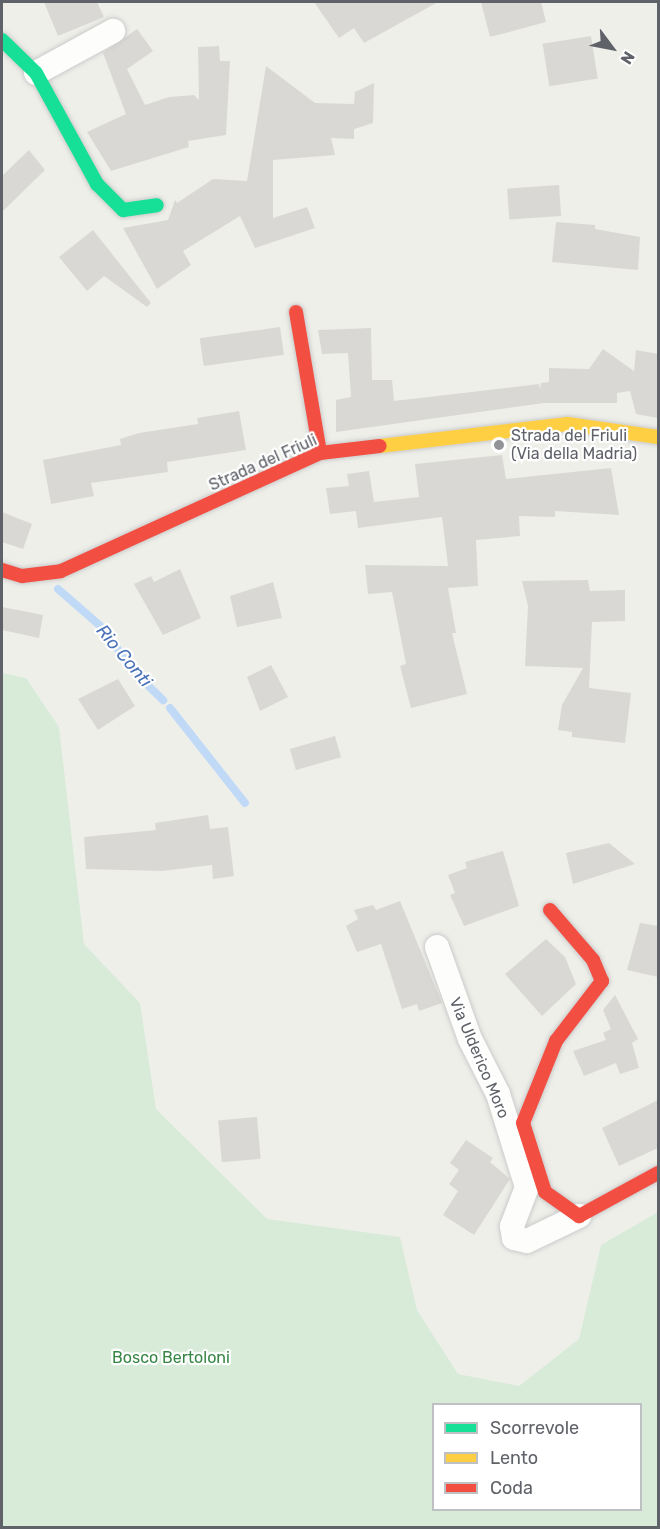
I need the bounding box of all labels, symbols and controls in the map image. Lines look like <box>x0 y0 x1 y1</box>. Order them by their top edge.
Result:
north arrow <box>582 18 642 78</box>
text: N <box>617 48 639 68</box>
place label: Strada del Friuli (Via della Madria) <box>511 426 637 464</box>
street label: Strada del Friuli <box>206 431 320 495</box>
marker: Strada del Friuli (Via della Madria) <box>492 438 506 452</box>
water label: Rio Conti <box>92 620 156 692</box>
street label: Via Ulderico Moro <box>445 995 513 1121</box>
park label: Bosco Bertoloni <box>112 1348 230 1368</box>
legend <box>432 1403 642 1511</box>
text: Scorrevole <box>490 1417 579 1439</box>
text: Lento <box>490 1447 538 1469</box>
text: Coda <box>490 1477 533 1499</box>

